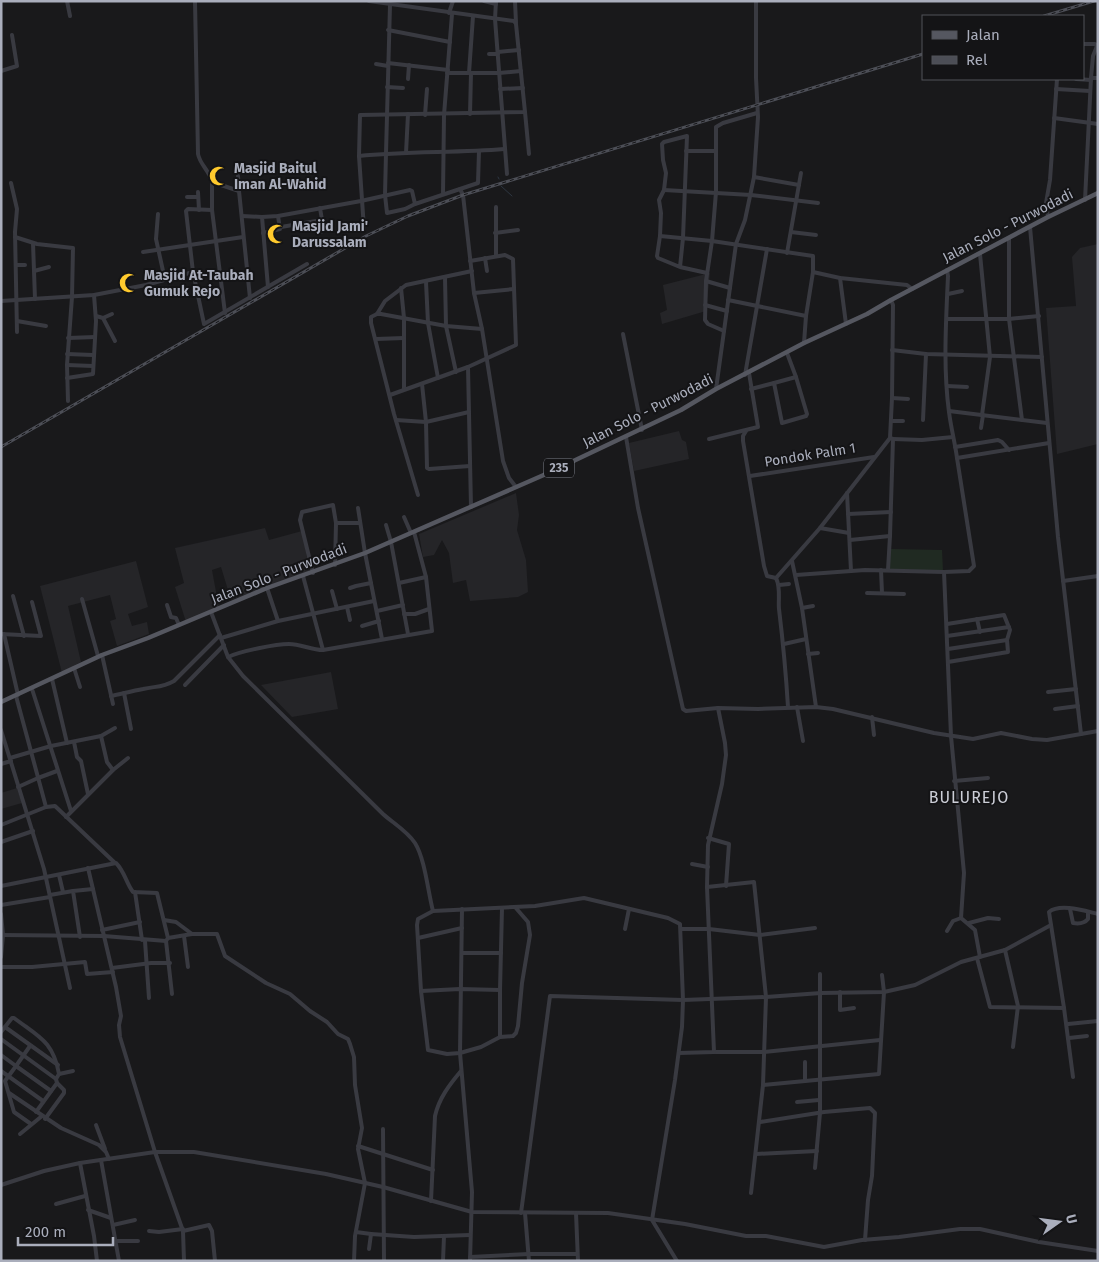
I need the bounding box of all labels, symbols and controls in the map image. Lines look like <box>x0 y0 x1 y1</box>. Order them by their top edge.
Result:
legend <box>922 15 1084 80</box>
text: Jalan <box>966 26 1000 44</box>
text: Rel <box>966 51 988 69</box>
place label: Masjid Baitul Iman Al-Wahid <box>234 160 327 193</box>
mosque icon: Masjid Baitul Iman Al-Wahid <box>208 165 230 187</box>
street label: Jalan Solo - Purwodadi <box>940 186 1076 266</box>
place label: Masjid Jami' Darussalam <box>292 218 368 251</box>
mosque icon: Masjid Jami' Darussalam <box>266 223 288 245</box>
place label: Masjid At-Taubah Gumuk Rejo <box>144 267 254 300</box>
mosque icon: Masjid At-Taubah Gumuk Rejo <box>118 272 140 294</box>
street label: Jalan Solo - Purwodadi <box>580 371 716 451</box>
street label: Pondok Palm 1 <box>763 439 857 471</box>
road number: 235 <box>544 458 574 478</box>
street label: Jalan Solo - Purwodadi <box>209 540 349 608</box>
district label: BULUREJO <box>929 788 1009 807</box>
north arrow <box>1034 1197 1084 1247</box>
text: U <box>1062 1212 1080 1225</box>
scale bar <box>18 1214 112 1246</box>
text: 200 m <box>25 1223 66 1241</box>

